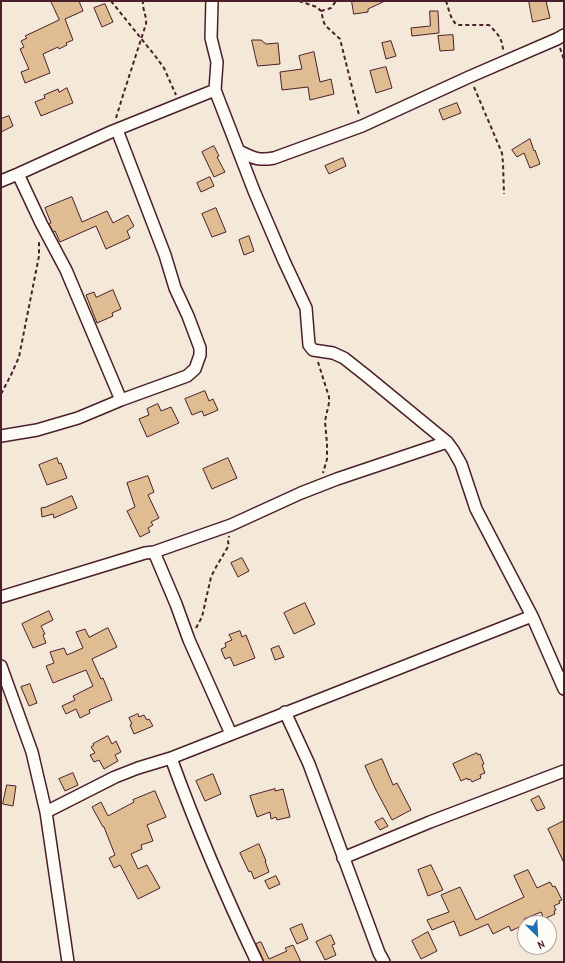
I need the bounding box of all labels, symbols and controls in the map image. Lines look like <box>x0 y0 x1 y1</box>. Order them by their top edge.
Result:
north arrow <box>517 915 557 955</box>
text: N <box>536 937 547 953</box>

